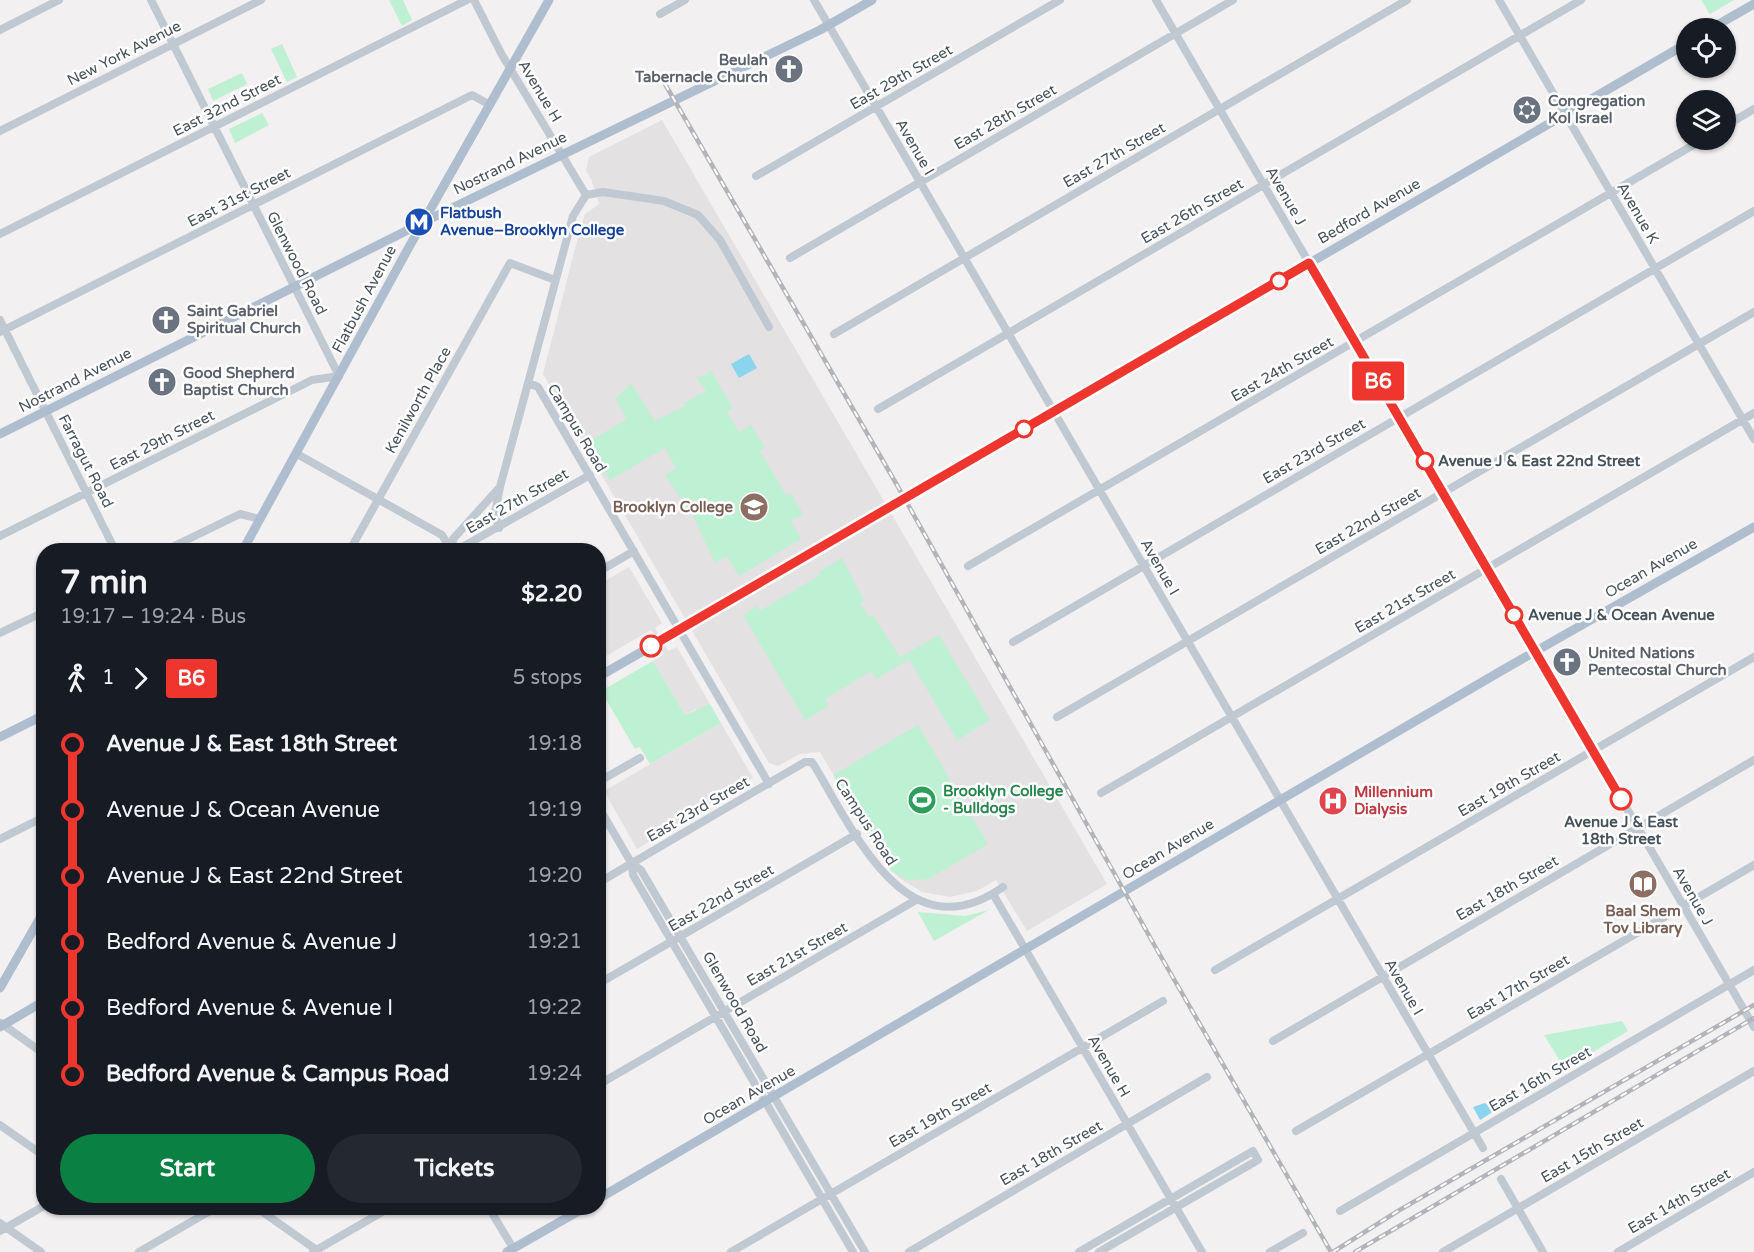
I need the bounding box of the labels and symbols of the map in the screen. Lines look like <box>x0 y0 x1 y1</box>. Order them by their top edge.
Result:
street label: New York Avenue <box>64 17 184 89</box>
street label: East 29th Street <box>847 40 956 114</box>
place label: Beulah Tabernacle Church <box>634 51 768 86</box>
church icon: Beulah Tabernacle Church <box>773 53 805 85</box>
street label: Avenue H <box>515 57 565 125</box>
street label: East 32nd Street <box>170 70 284 140</box>
street label: East 28th Street <box>951 80 1060 154</box>
place label: Congregation Kol Israel <box>1548 92 1645 127</box>
synagogue icon: Congregation Kol Israel <box>1511 94 1543 126</box>
street label: Avenue I <box>892 116 938 178</box>
street label: East 27th Street <box>1060 118 1169 192</box>
street label: Nostrand Avenue <box>450 128 570 198</box>
street label: East 31st Street <box>185 163 294 231</box>
street label: Avenue J <box>1262 164 1310 228</box>
street label: East 26th Street <box>1138 174 1247 248</box>
street label: Bedford Avenue <box>1315 174 1423 248</box>
street label: Avenue K <box>1613 179 1663 247</box>
place label: Flatbush Avenue–Brooklyn College <box>440 204 625 240</box>
metro station icon: Flatbush Avenue–Brooklyn College <box>403 206 435 238</box>
street label: Glenwood Road <box>263 208 331 318</box>
street label: Flatbush Avenue <box>328 242 400 356</box>
unlabelled marker <box>1270 272 1288 290</box>
place label: Saint Gabriel Spiritual Church <box>187 302 301 338</box>
church icon: Saint Gabriel Spiritual Church <box>150 304 182 336</box>
street label: East 24th Street <box>1228 332 1337 406</box>
street label: Nostrand Avenue <box>16 344 134 416</box>
street label: Kenilworth Place <box>381 344 455 456</box>
line badge: B6 <box>1351 362 1405 400</box>
place label: Good Shepherd Baptist Church <box>183 364 295 400</box>
church icon: Good Shepherd Baptist Church <box>146 366 178 398</box>
street label: Campus Road <box>544 380 610 476</box>
street label: East 29th Street <box>107 406 218 474</box>
street label: Farragut Road <box>55 411 117 511</box>
street label: East 23rd Street <box>1260 414 1369 488</box>
unlabelled marker <box>1015 420 1033 438</box>
marker: Avenue J & East 22nd Street <box>1416 452 1434 470</box>
place label: Avenue J & East 22nd Street <box>1438 452 1641 470</box>
street label: East 27th Street <box>463 464 572 538</box>
street label: East 22nd Street <box>1312 483 1424 559</box>
school or university icon: Brooklyn College <box>738 491 770 523</box>
place label: Brooklyn College <box>613 498 733 517</box>
street label: Ocean Avenue <box>1602 534 1700 602</box>
street label: Avenue I <box>1137 536 1183 598</box>
street label: East 21st Street <box>1352 565 1459 637</box>
marker: Avenue J & Ocean Avenue <box>1505 606 1523 624</box>
place label: Avenue J & Ocean Avenue <box>1528 606 1715 624</box>
unlabelled marker <box>640 635 662 657</box>
place label: United Nations Pentecostal Church <box>1588 644 1727 679</box>
church icon: United Nations Pentecostal Church <box>1551 646 1583 678</box>
street label: East 19th Street <box>1455 747 1564 821</box>
street label: East 23rd Street <box>644 772 753 846</box>
street label: Campus Road <box>831 775 901 869</box>
place label: Brooklyn College - Bulldogs <box>943 782 1064 818</box>
place label: Millennium Dialysis <box>1354 783 1433 819</box>
sports icon: Brooklyn College - Bulldogs <box>906 784 938 816</box>
hospital icon: Millennium Dialysis <box>1317 785 1349 817</box>
marker: Avenue J & East 18th Street <box>1610 788 1632 810</box>
place label: Avenue J & East 18th Street <box>1564 813 1678 848</box>
street label: Ocean Avenue <box>1119 815 1217 883</box>
street label: East 18th Street <box>1453 851 1562 925</box>
street label: East 22nd Street <box>665 860 777 936</box>
street label: Avenue J <box>1669 864 1717 928</box>
library icon: Baal Shem Tov Library <box>1627 868 1659 900</box>
place label: Baal Shem Tov Library <box>1603 902 1682 938</box>
street label: East 21st Street <box>744 918 851 990</box>
street label: Glenwood Road <box>699 948 771 1056</box>
street label: East 17th Street <box>1464 950 1573 1024</box>
street label: Avenue I <box>1381 956 1427 1018</box>
street label: Avenue H <box>1084 1032 1134 1100</box>
street label: East 16th Street <box>1486 1042 1595 1116</box>
street label: Ocean Avenue <box>700 1061 798 1129</box>
street label: East 19th Street <box>886 1078 995 1152</box>
street label: East 15th Street <box>1538 1113 1647 1187</box>
street label: East 18th Street <box>997 1116 1106 1190</box>
street label: East 14th Street <box>1625 1164 1734 1238</box>

